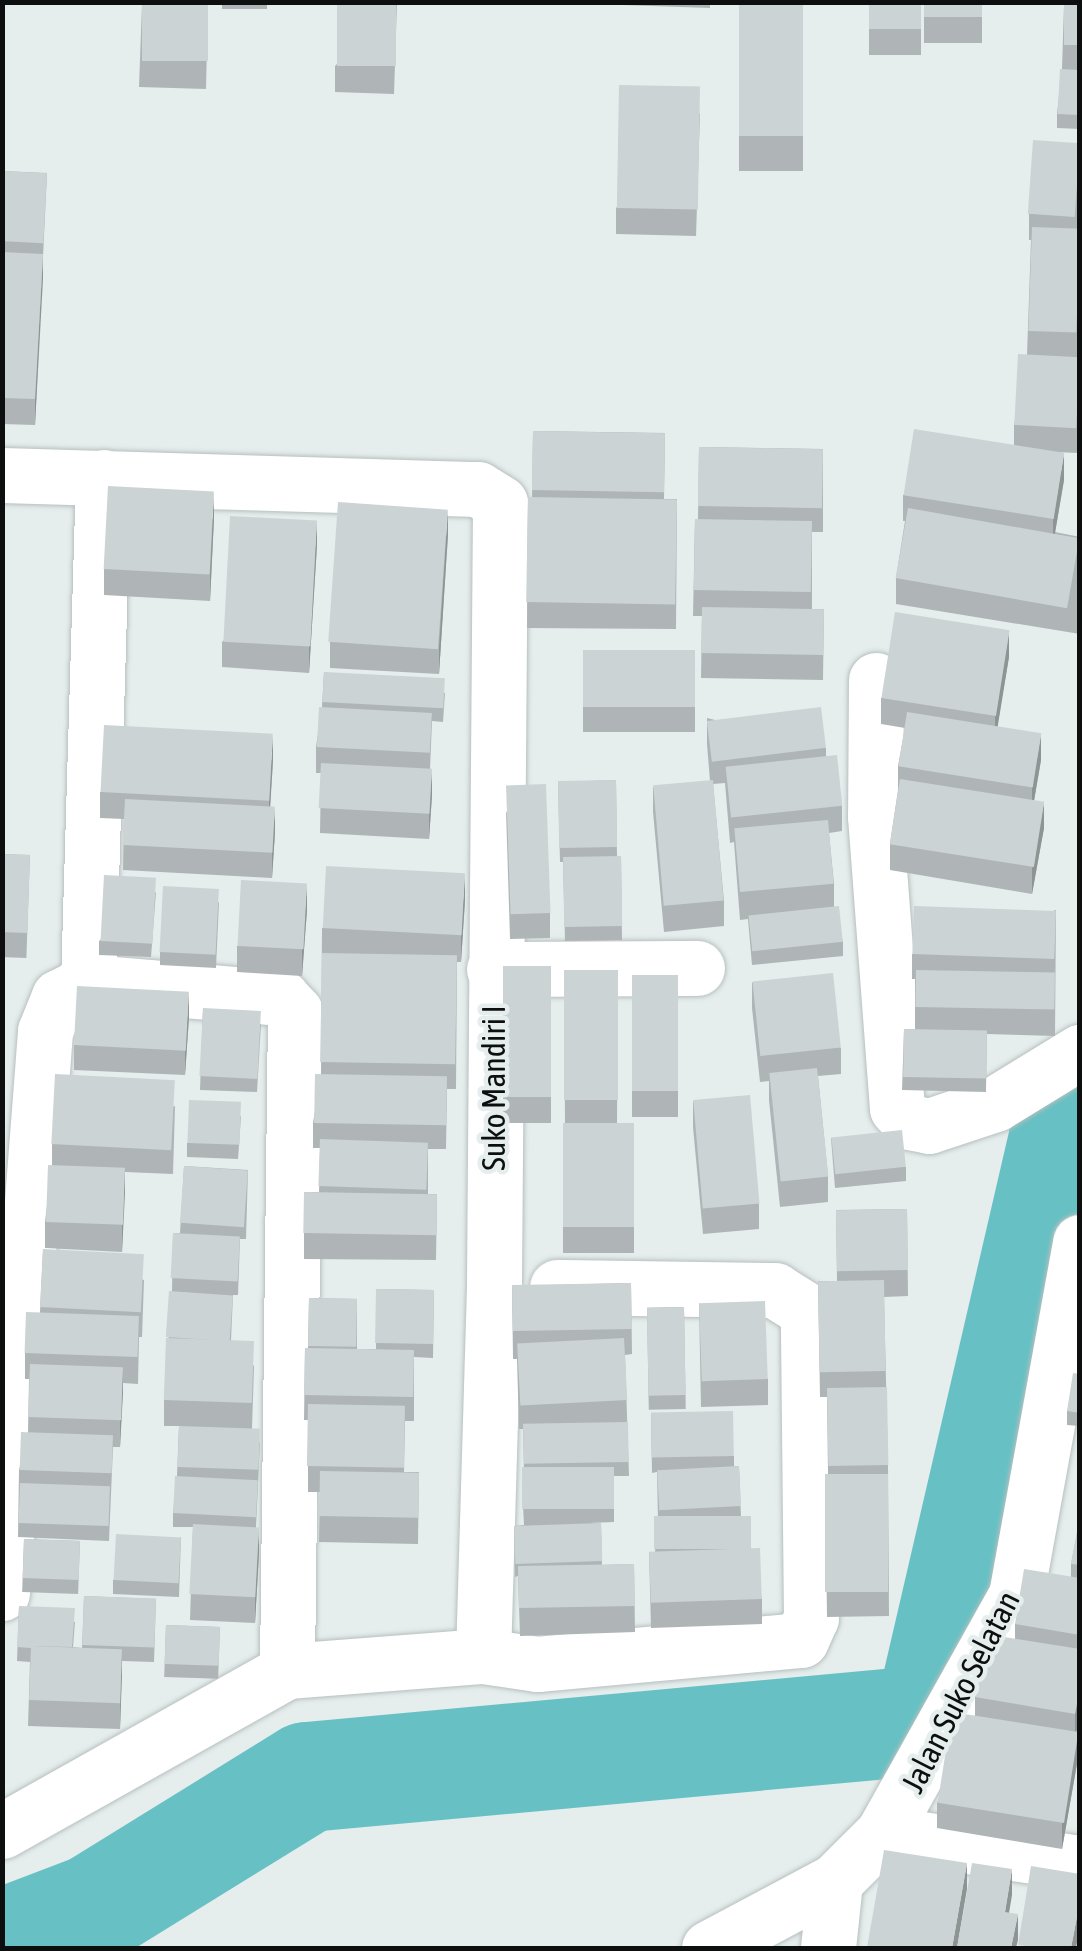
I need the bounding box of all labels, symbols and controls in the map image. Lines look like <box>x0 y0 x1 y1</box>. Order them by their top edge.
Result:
street label: Suko Mandiri I <box>475 1005 513 1171</box>
street label: Jalan Suko Selatan <box>894 1585 1028 1799</box>

